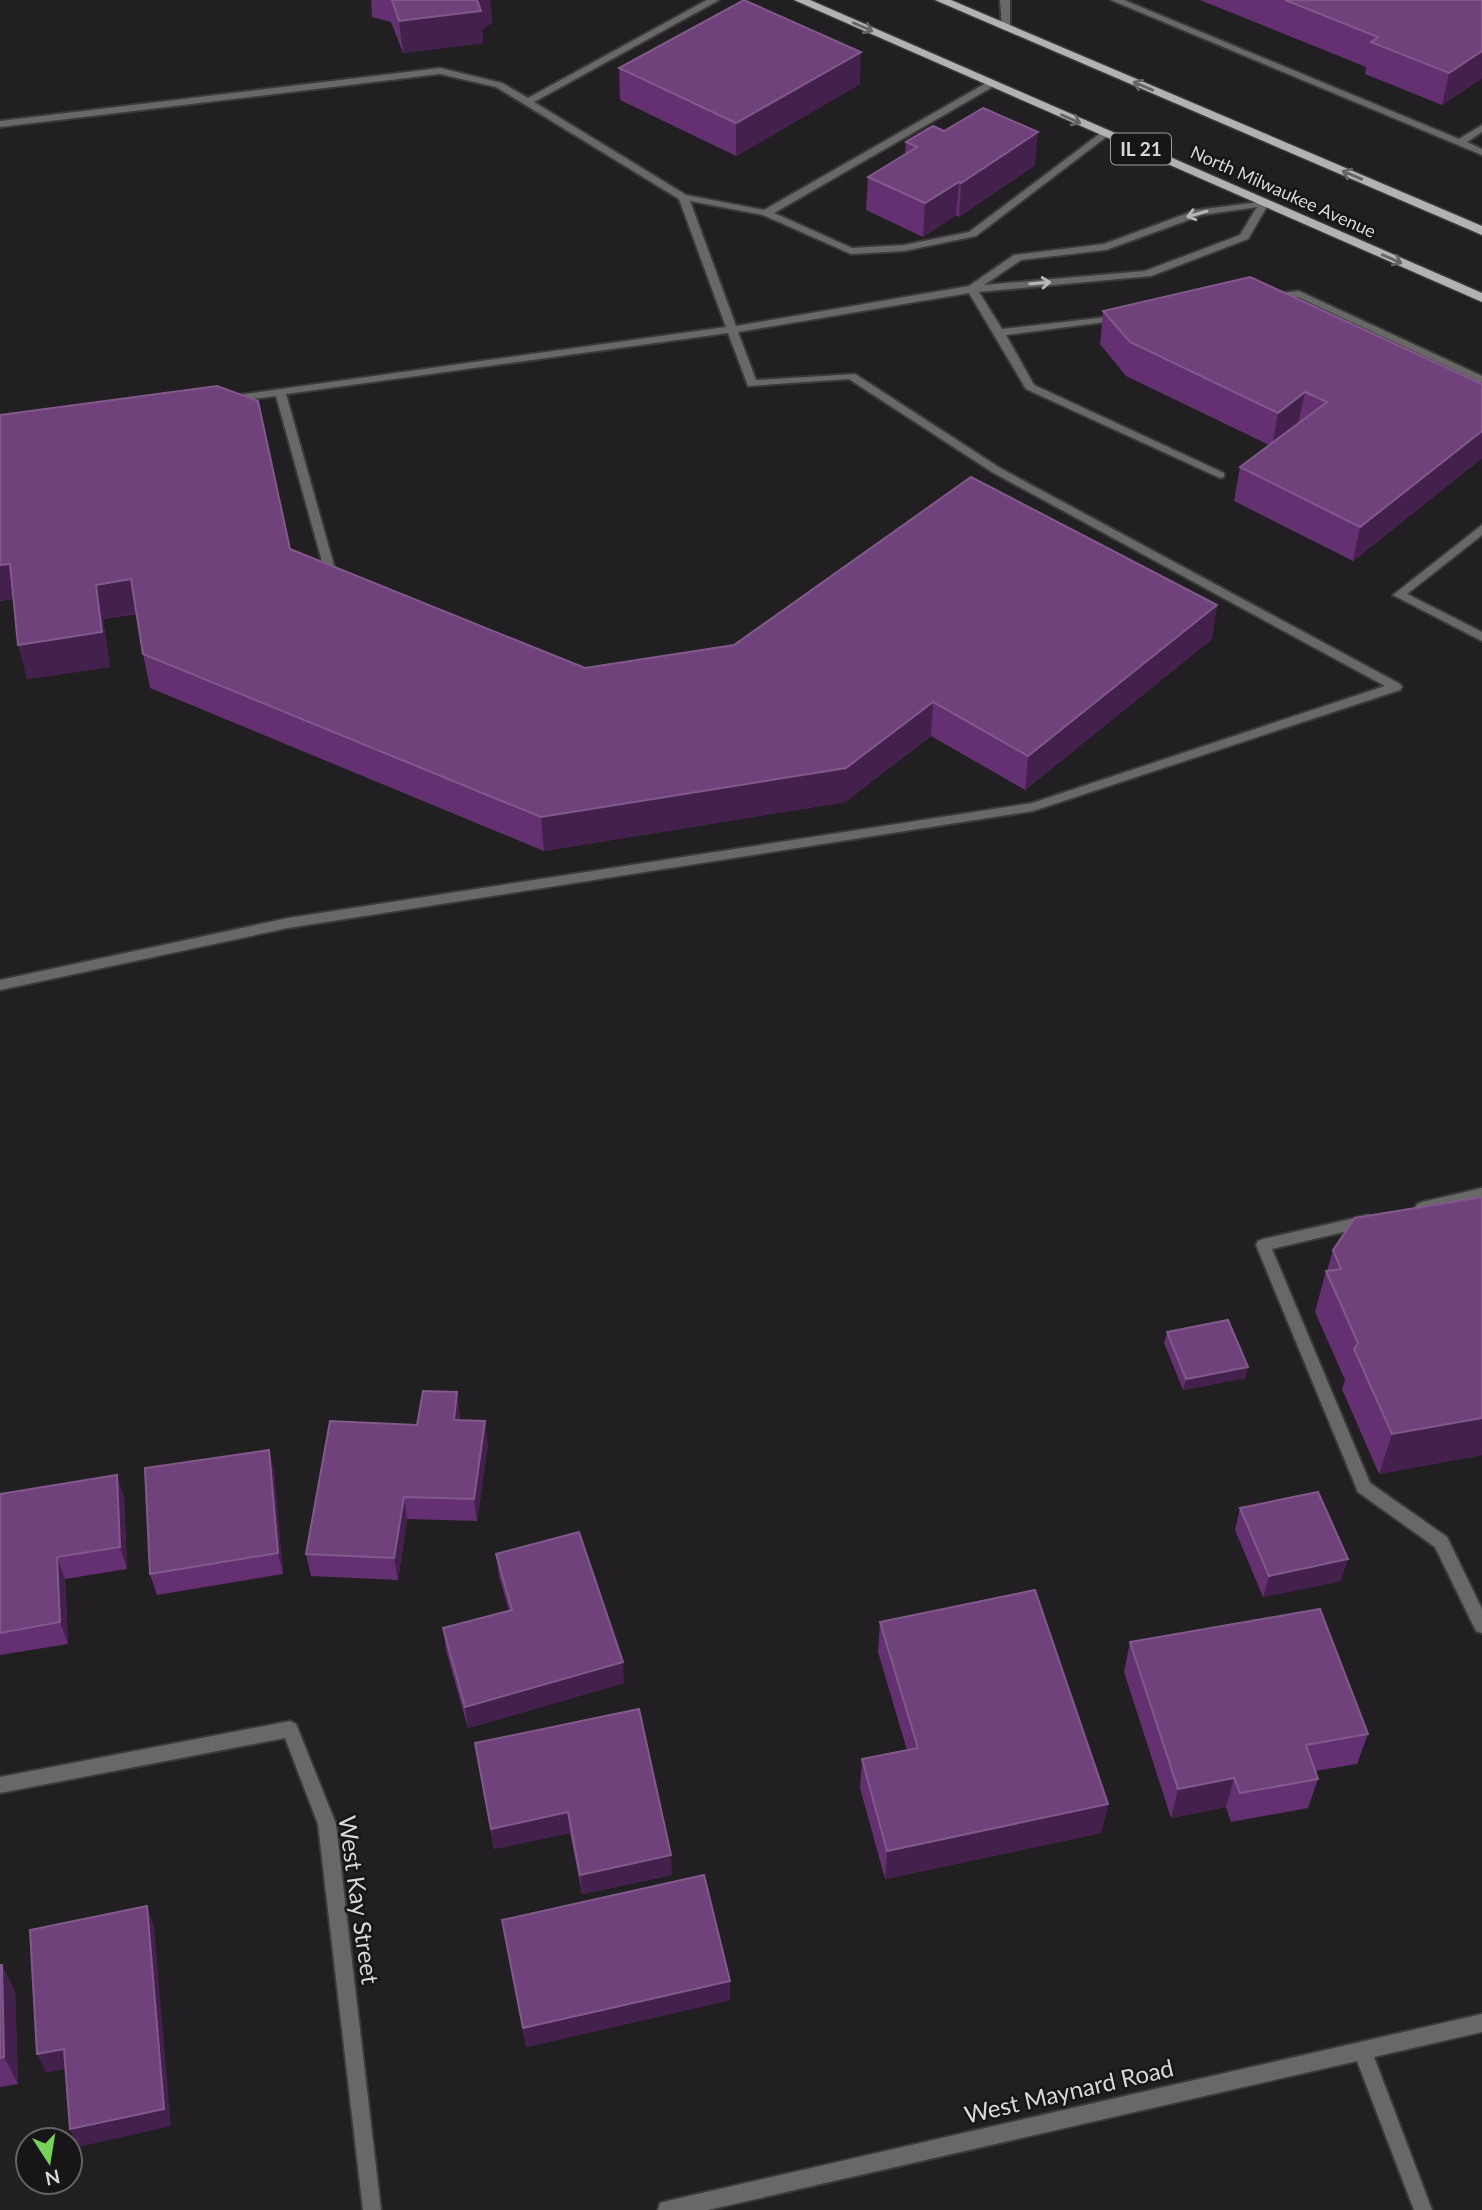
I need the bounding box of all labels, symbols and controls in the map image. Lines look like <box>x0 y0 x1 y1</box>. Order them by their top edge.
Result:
one-way arrow <box>851 21 873 34</box>
one-way arrow <box>1132 79 1154 92</box>
one-way arrow <box>1060 113 1081 126</box>
road number: IL 21 <box>1111 134 1171 164</box>
street label: North Milwaukee Avenue <box>1187 140 1380 242</box>
one-way arrow <box>1341 168 1363 181</box>
one-way arrow <box>1186 208 1208 221</box>
one-way arrow <box>1380 253 1402 266</box>
one-way arrow <box>1028 276 1051 289</box>
street label: West Kay Street <box>333 1814 386 1986</box>
street label: West Maynard Road <box>961 2052 1176 2129</box>
north arrow <box>14 2126 84 2196</box>
text: N <box>43 2165 62 2191</box>

